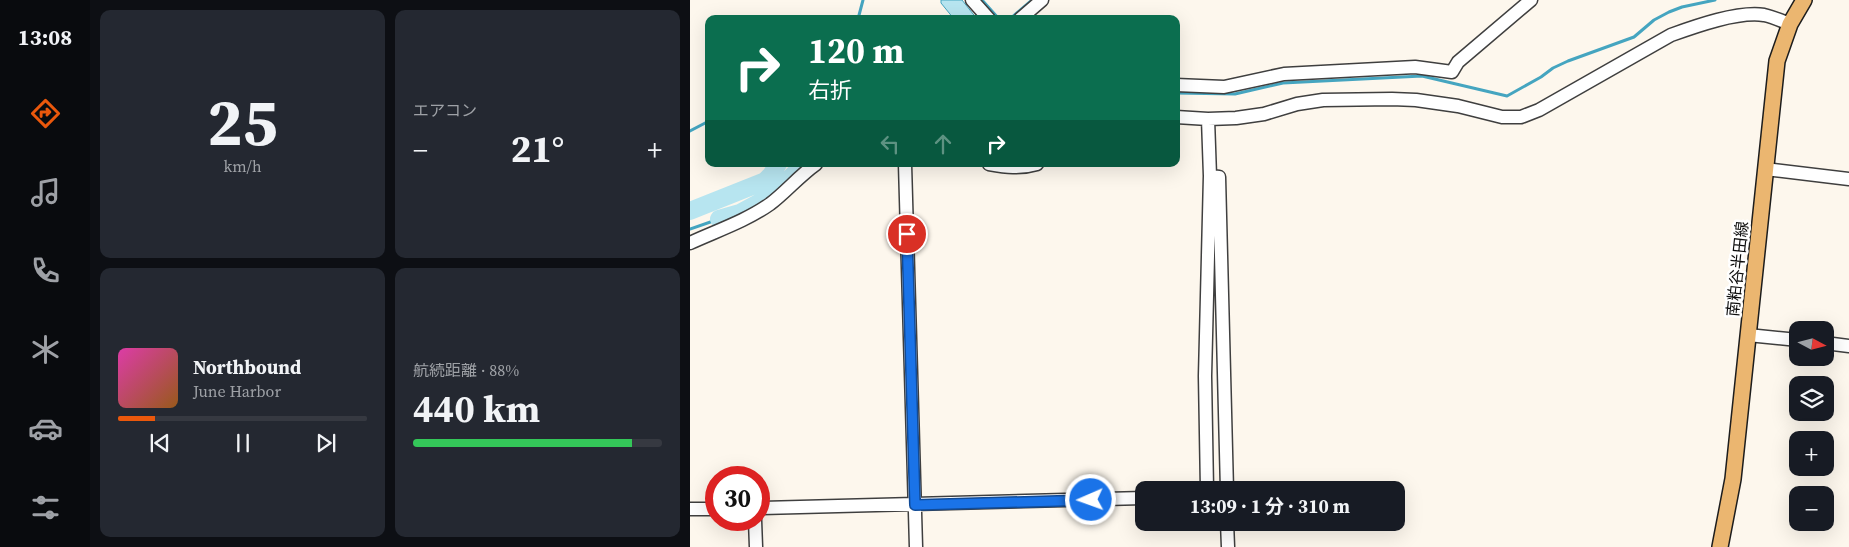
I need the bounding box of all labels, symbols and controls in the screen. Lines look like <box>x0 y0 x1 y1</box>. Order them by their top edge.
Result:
text: 13:08 <box>18 22 72 52</box>
text: 120 m <box>808 27 904 75</box>
icon: right <box>725 35 790 100</box>
text: 右折 <box>808 75 852 105</box>
text: 25 <box>207 78 278 167</box>
icon: directions <box>28 96 63 131</box>
text: エアコン <box>413 99 477 121</box>
text: 21° <box>511 123 564 175</box>
icon: left <box>876 130 904 158</box>
icon: ahead <box>929 130 957 158</box>
icon: right <box>982 130 1010 158</box>
text: − <box>413 131 428 169</box>
text: + <box>647 131 662 169</box>
text: km/h <box>223 155 262 177</box>
icon: music <box>28 175 63 210</box>
pin <box>886 213 928 255</box>
icon: arrive <box>893 220 921 248</box>
street label: 南粕谷半田線 <box>1721 220 1753 318</box>
icon: phone <box>28 253 63 288</box>
north arrow <box>1789 321 1834 366</box>
map controls <box>1789 321 1834 531</box>
icon: climate <box>28 332 63 367</box>
text: Northbound <box>193 354 301 380</box>
text: 航続距離 · 88% <box>413 359 519 381</box>
button: layers <box>1789 376 1834 421</box>
text: June Harbor <box>193 380 281 402</box>
text: 440 km <box>413 383 540 435</box>
icon: car <box>28 411 63 446</box>
icon: previous <box>146 429 174 457</box>
icon: pause <box>229 429 257 457</box>
icon: next <box>312 429 340 457</box>
button: + <box>1789 431 1834 476</box>
speed limit sign: 30 <box>705 466 770 531</box>
position arrow <box>1064 473 1116 525</box>
button: − <box>1789 486 1834 531</box>
icon: filters <box>28 490 63 525</box>
text: 13:09 · 1 分 · 310 m <box>1190 493 1350 519</box>

